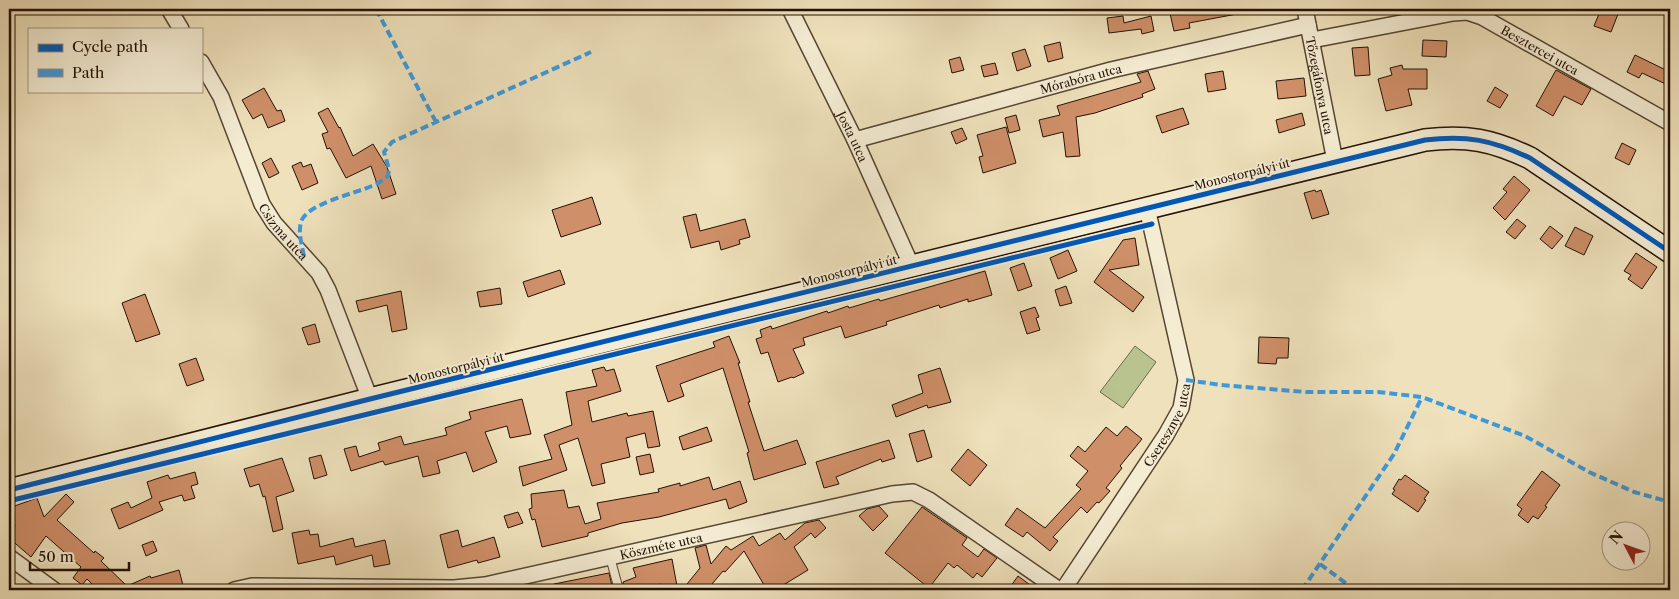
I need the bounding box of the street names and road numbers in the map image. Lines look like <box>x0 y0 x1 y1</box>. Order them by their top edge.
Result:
street label: Besztercei utca <box>1499 22 1582 78</box>
street label: Tőzegáfonya utca <box>1303 35 1337 136</box>
street label: Mórabóra utca <box>1038 60 1124 97</box>
street label: Josta utca <box>833 107 872 165</box>
street label: Monostorpályi út <box>1193 155 1292 193</box>
street label: Csizma utca <box>256 200 312 264</box>
street label: Monostorpályi út <box>800 252 899 290</box>
street label: Monostorpályi út <box>407 349 506 387</box>
street label: Cseresznye utca <box>1140 381 1193 469</box>
street label: Köszméte utca <box>618 529 704 562</box>

